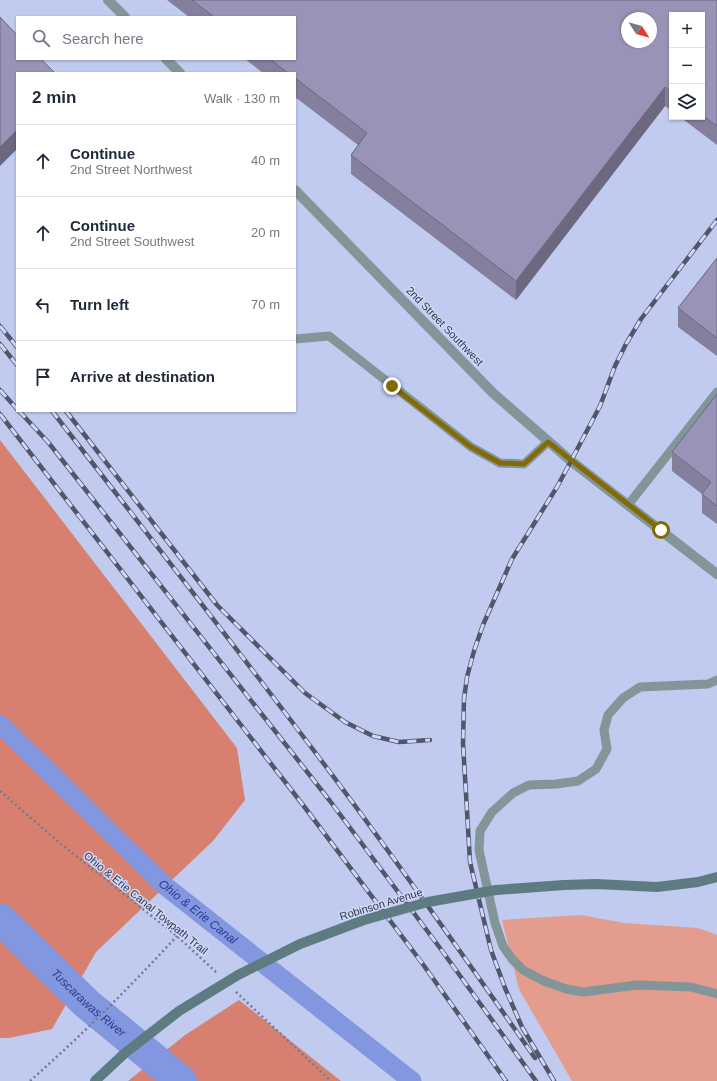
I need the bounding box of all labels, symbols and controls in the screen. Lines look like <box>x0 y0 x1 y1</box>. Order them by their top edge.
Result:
north arrow <box>621 12 657 48</box>
map controls <box>669 12 705 120</box>
button: + <box>669 12 705 48</box>
search box <box>16 16 296 60</box>
icon: search <box>30 27 52 49</box>
text: Search here <box>62 30 144 47</box>
button: − <box>669 48 705 84</box>
button: layers <box>669 84 705 120</box>
text: 2 min <box>32 88 76 107</box>
text: Walk · 130 m <box>204 91 280 106</box>
text: Continue <box>70 145 135 162</box>
icon: ahead <box>32 150 54 172</box>
text: 40 m <box>251 153 280 168</box>
text: 2nd Street Northwest <box>70 162 192 177</box>
text: Continue <box>70 217 135 234</box>
icon: ahead <box>32 222 54 244</box>
text: 20 m <box>251 225 280 240</box>
text: 2nd Street Southwest <box>70 234 194 249</box>
street label: 2nd Street Southwest <box>404 284 486 368</box>
icon: left <box>32 294 54 316</box>
text: Turn left <box>70 296 129 313</box>
text: 70 m <box>251 297 280 312</box>
icon: arrive <box>32 366 54 388</box>
text: Arrive at destination <box>70 368 215 385</box>
route end <box>383 377 401 395</box>
route start <box>652 521 670 539</box>
street label: Ohio & Erie Canal Towpath Trail <box>81 849 211 957</box>
water label: Ohio & Erie Canal <box>156 875 240 947</box>
street label: Robinson Avenue <box>338 886 424 922</box>
water label: Tuscarawas River <box>48 966 129 1040</box>

